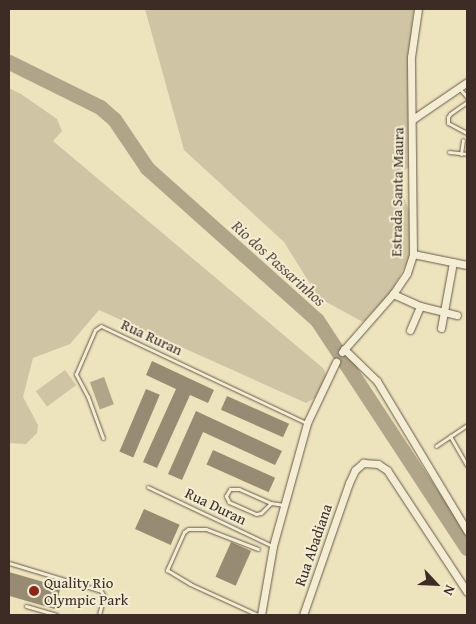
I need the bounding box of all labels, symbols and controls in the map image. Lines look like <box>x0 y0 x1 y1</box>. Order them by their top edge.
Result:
street label: Estrada Santa Maura <box>387 127 407 257</box>
water label: Rio dos Passarinhos <box>228 216 330 310</box>
street label: Rua Ruran <box>119 315 185 359</box>
street label: Rua Duran <box>182 483 250 529</box>
street label: Rua Abadiana <box>291 501 335 589</box>
north arrow <box>411 559 461 609</box>
place label: Quality Rio Olympic Park <box>44 573 128 608</box>
text: N <box>439 582 461 599</box>
marker: Quality Rio Olympic Park <box>28 585 40 597</box>

